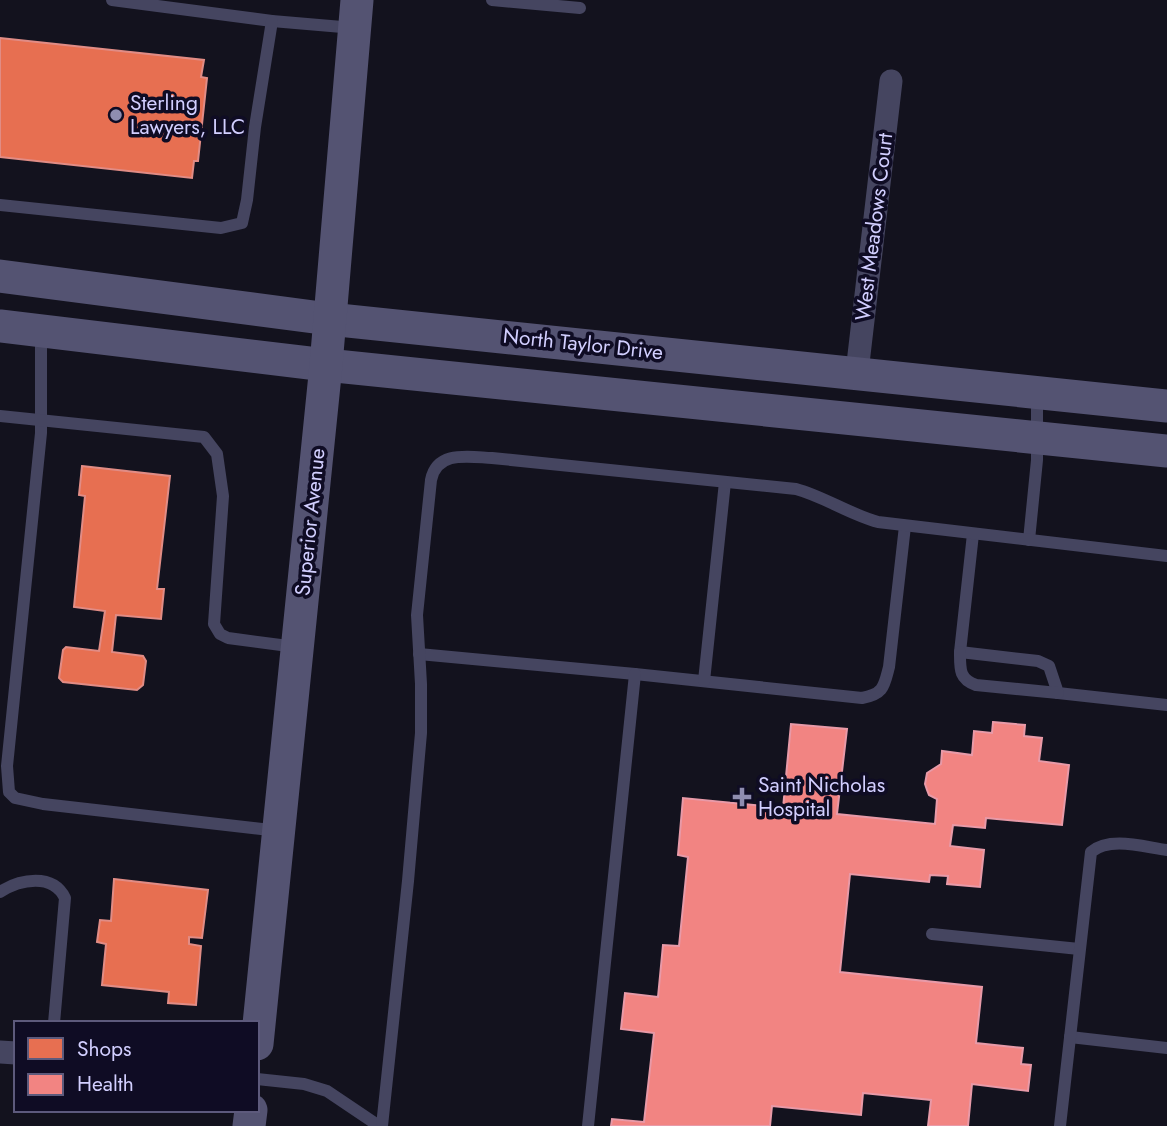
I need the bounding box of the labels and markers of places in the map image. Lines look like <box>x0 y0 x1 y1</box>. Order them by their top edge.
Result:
place label: Sterling Lawyers, LLC <box>130 88 245 142</box>
marker: Sterling Lawyers, LLC <box>108 107 124 123</box>
place label: Saint Nicholas Hospital <box>758 770 885 824</box>
marker: Saint Nicholas Hospital <box>732 787 752 807</box>

